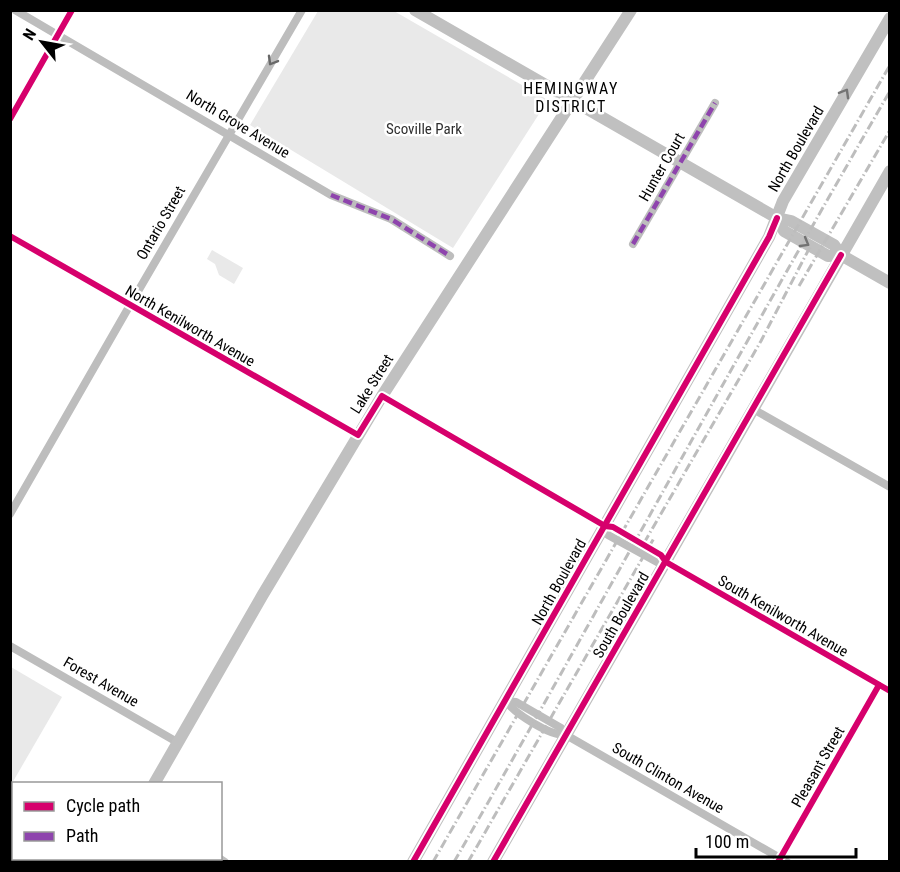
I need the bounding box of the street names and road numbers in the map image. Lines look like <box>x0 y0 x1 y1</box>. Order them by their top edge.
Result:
street label: North Grove Avenue <box>183 86 293 162</box>
street label: North Boulevard <box>764 103 828 195</box>
street label: Hunter Court <box>635 130 689 204</box>
street label: Ontario Street <box>133 183 189 263</box>
street label: North Kenilworth Avenue <box>122 282 258 370</box>
street label: Lake Street <box>347 351 397 417</box>
street label: North Boulevard <box>528 536 590 628</box>
street label: South Boulevard <box>589 569 653 661</box>
street label: South Kenilworth Avenue <box>715 571 851 661</box>
street label: Forest Avenue <box>60 653 142 711</box>
street label: Pleasant Street <box>788 723 848 811</box>
street label: South Clinton Avenue <box>609 739 727 817</box>

